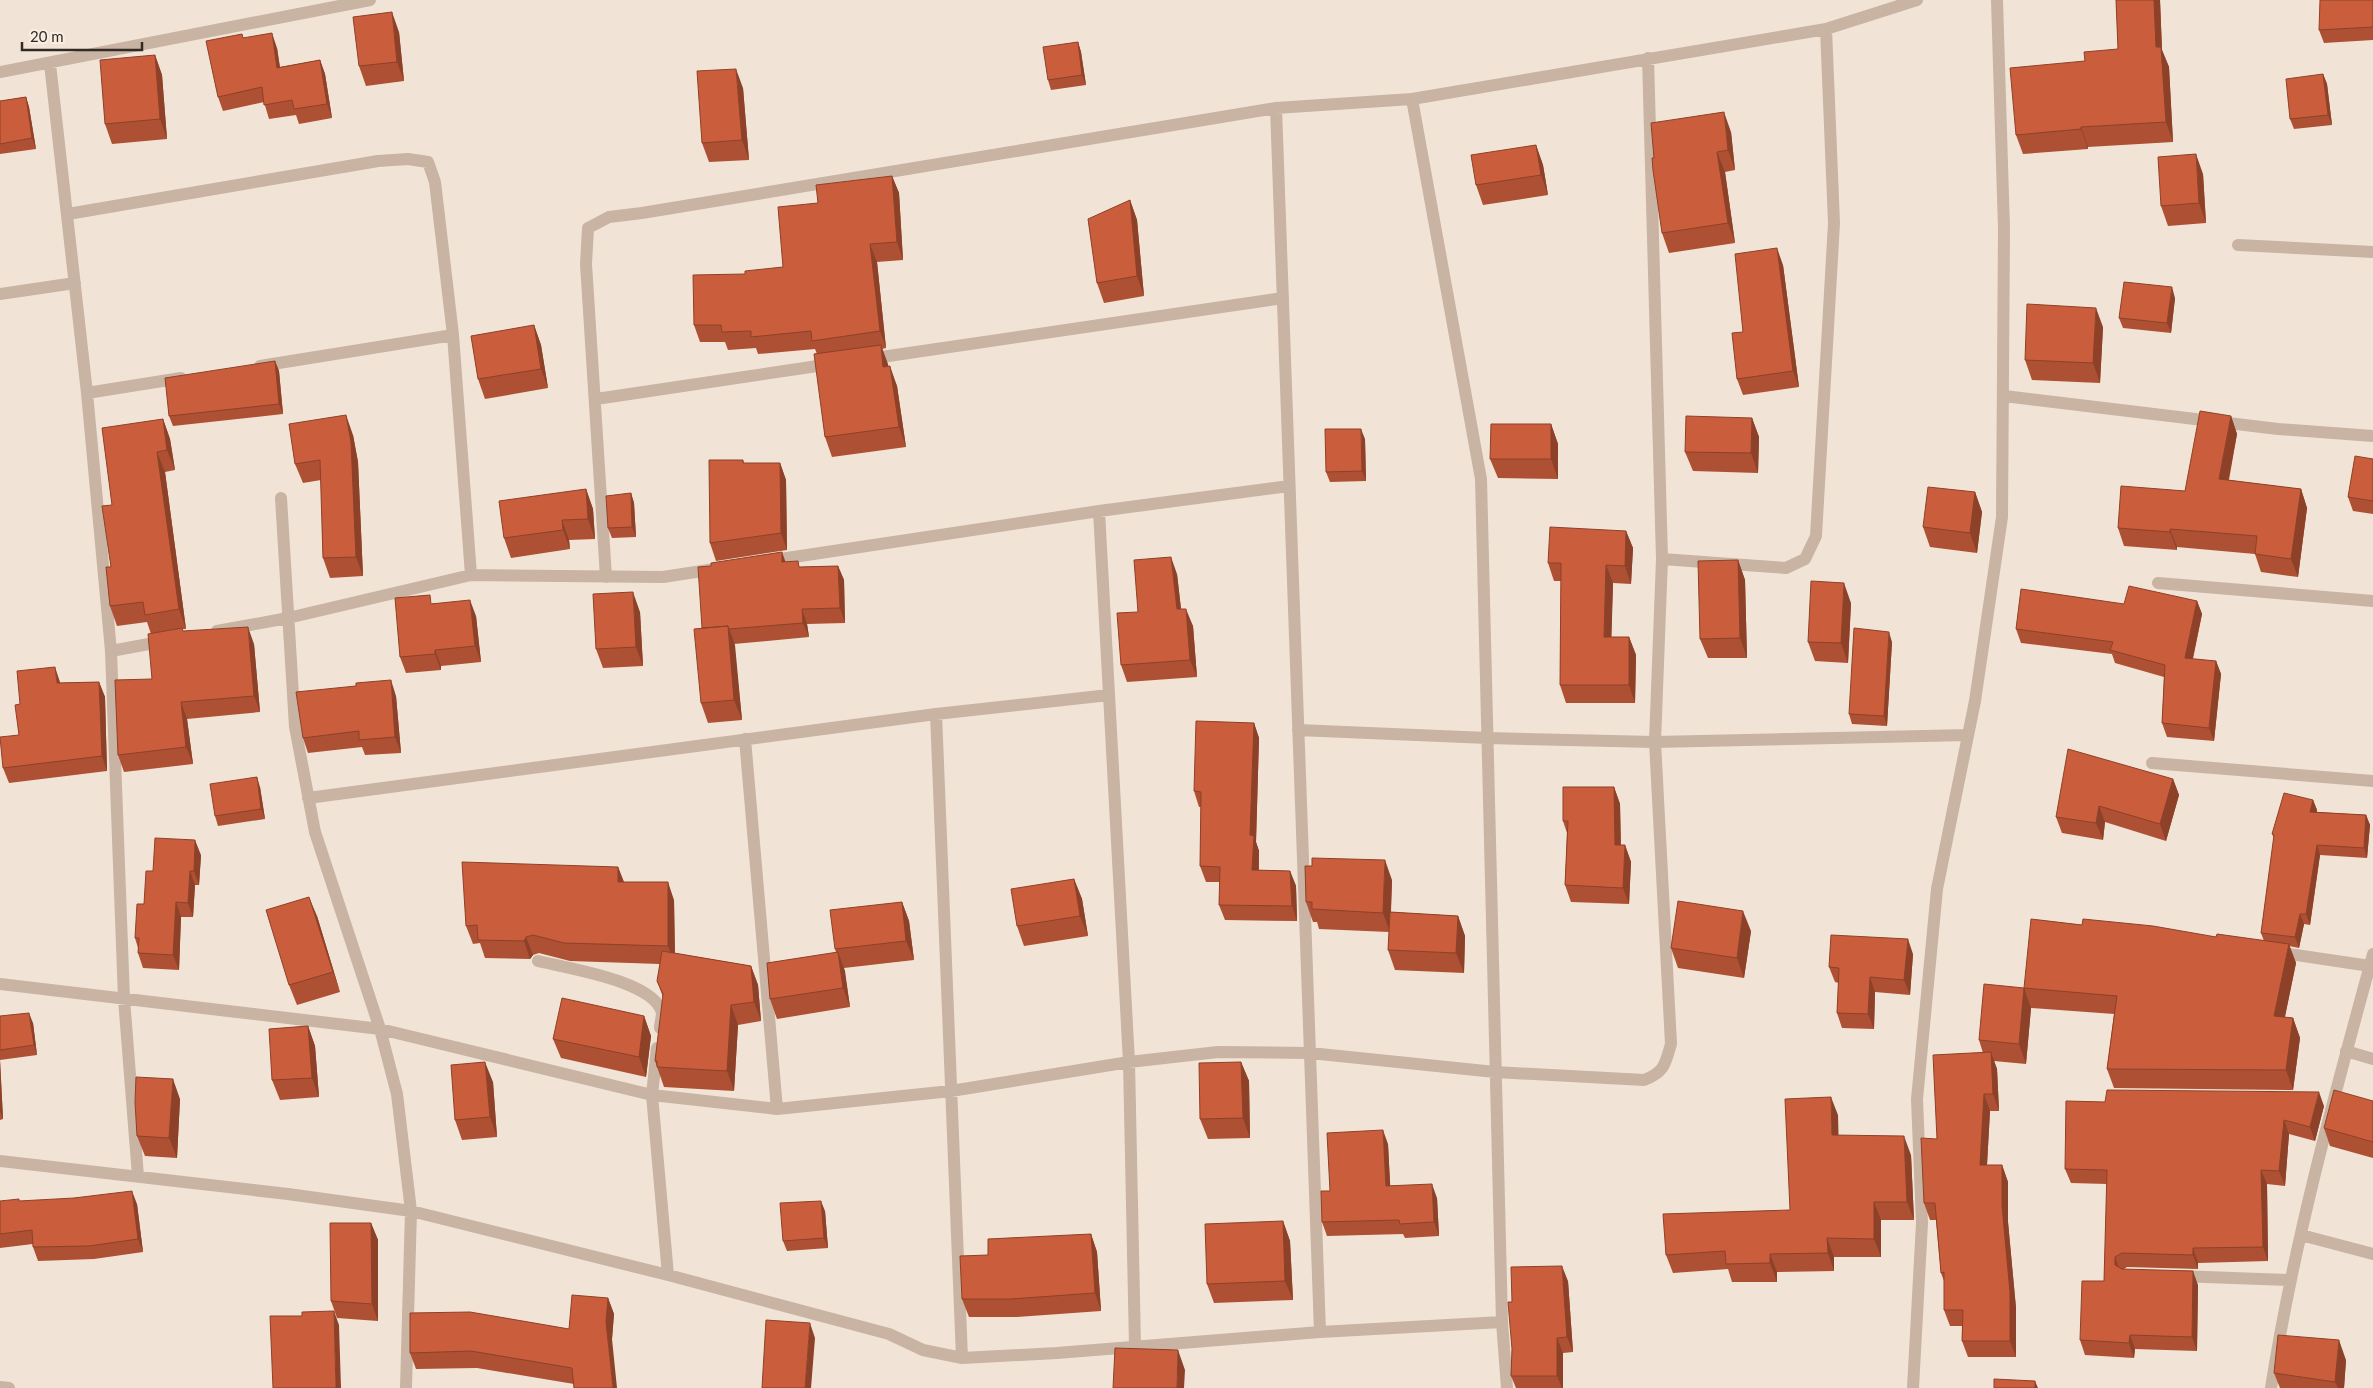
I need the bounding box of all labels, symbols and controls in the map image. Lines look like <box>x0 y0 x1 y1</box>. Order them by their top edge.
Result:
scale bar <box>22 20 142 52</box>
text: 20 m <box>30 27 64 45</box>

